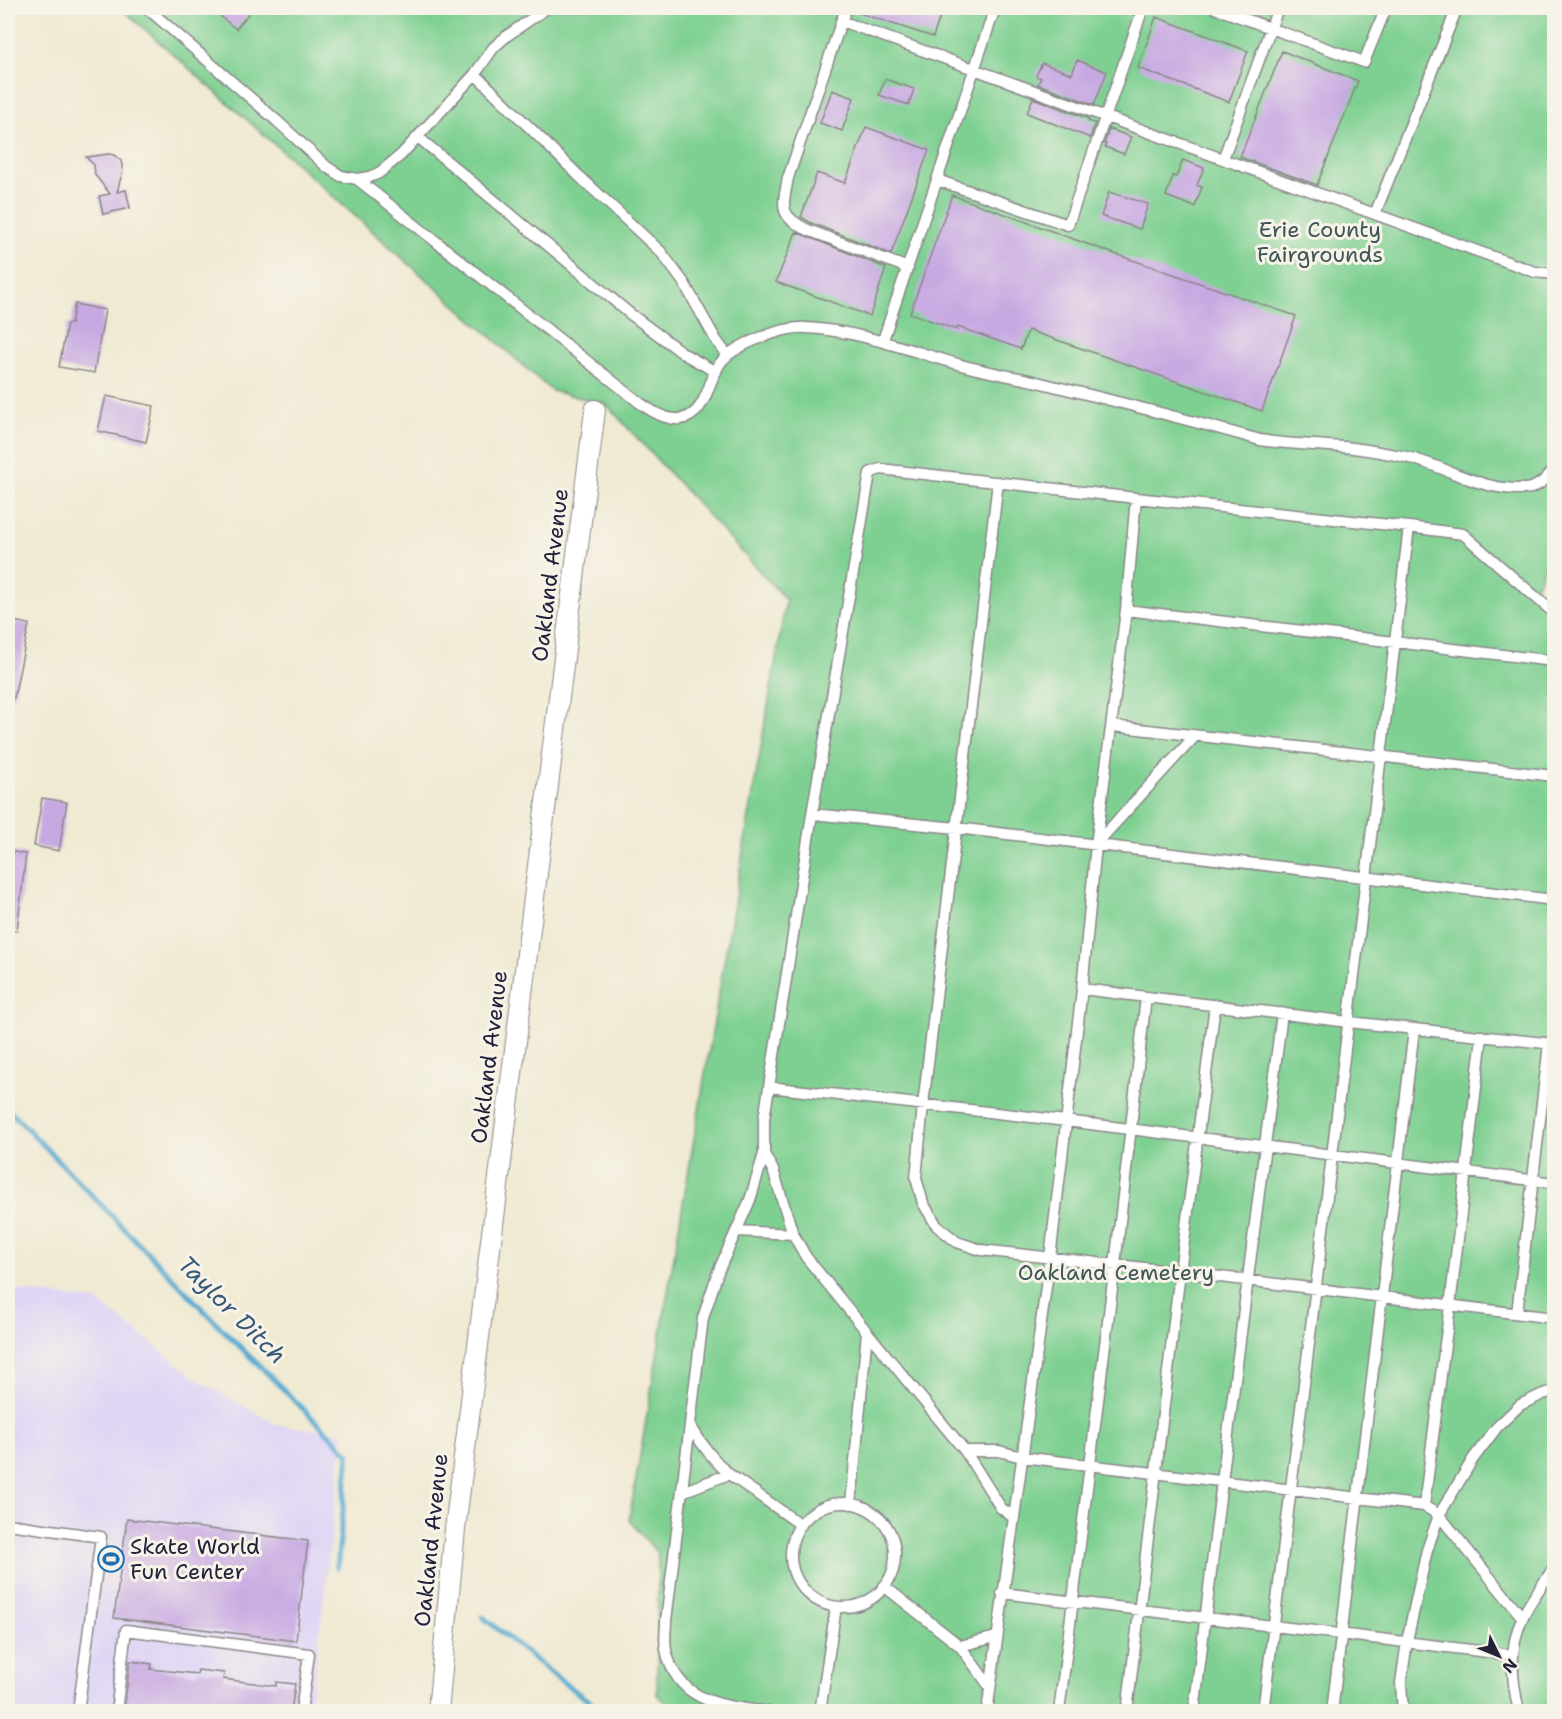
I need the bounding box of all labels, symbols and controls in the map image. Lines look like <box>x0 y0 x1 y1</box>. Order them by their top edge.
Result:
park label: Erie County Fairgrounds <box>1257 215 1383 269</box>
street label: Oakland Avenue <box>525 487 575 663</box>
street label: Oakland Avenue <box>464 969 514 1145</box>
water label: Taylor Ditch <box>171 1249 293 1371</box>
park label: Oakland Cemetery <box>1018 1258 1214 1287</box>
street label: Oakland Avenue <box>407 1452 455 1628</box>
place label: Skate World Fun Center <box>130 1532 260 1586</box>
sports icon: Skate World Fun Center <box>96 1544 126 1574</box>
north arrow <box>1469 1626 1529 1686</box>
text: N <box>1498 1654 1522 1678</box>

